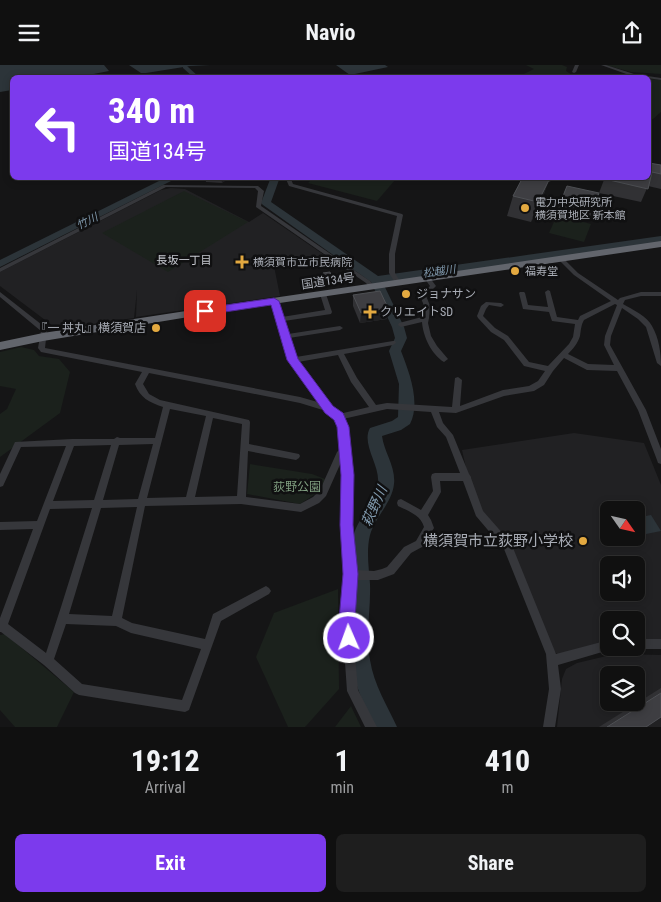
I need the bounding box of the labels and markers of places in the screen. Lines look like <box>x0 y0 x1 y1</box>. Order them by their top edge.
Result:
place label: 電力中央研究所 横須賀地区 新本館 <box>535 196 626 222</box>
marker: 電力中央研究所 横須賀地区 新本館 <box>519 202 531 214</box>
marker: 横須賀市立市民病院 <box>235 255 249 269</box>
place label: 横須賀市立市民病院 <box>253 256 352 269</box>
marker: 福寿堂 <box>509 265 521 277</box>
place label: 福寿堂 <box>525 265 558 278</box>
place label: ジョナサン <box>416 287 476 301</box>
marker: ジョナサン <box>400 288 412 300</box>
pin <box>184 290 226 332</box>
place label: クリエイトSD <box>380 305 453 319</box>
marker: クリエイトSD <box>364 306 376 318</box>
place label: 『一 丼丸』横須賀店 <box>35 321 146 335</box>
marker: 『一 丼丸』横須賀店 <box>150 322 162 334</box>
place label: 横須賀市立荻野小学校 <box>423 532 573 550</box>
marker: 横須賀市立荻野小学校 <box>577 535 589 547</box>

